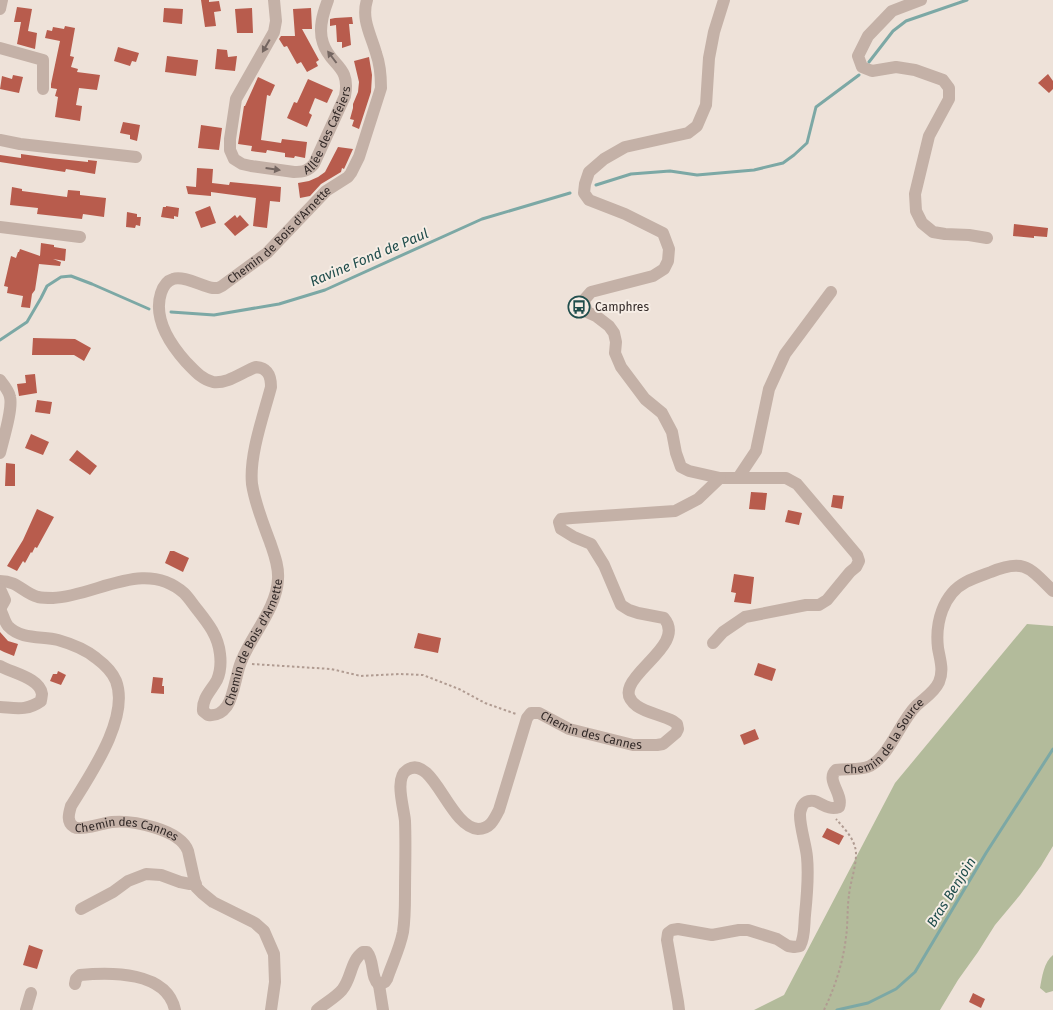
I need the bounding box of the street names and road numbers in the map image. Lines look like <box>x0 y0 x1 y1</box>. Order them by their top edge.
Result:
street label: Allée des Cafeiers <box>301 85 353 177</box>
street label: Chemin de Bois d'Arnette <box>225 183 333 287</box>
street label: Chemin de Bois d'Arnette <box>221 578 285 708</box>
street label: Chemin de la Source <box>843 695 927 776</box>
street label: Chemin des Cannes <box>538 708 642 753</box>
street label: Chemin des Cannes <box>74 815 182 844</box>

